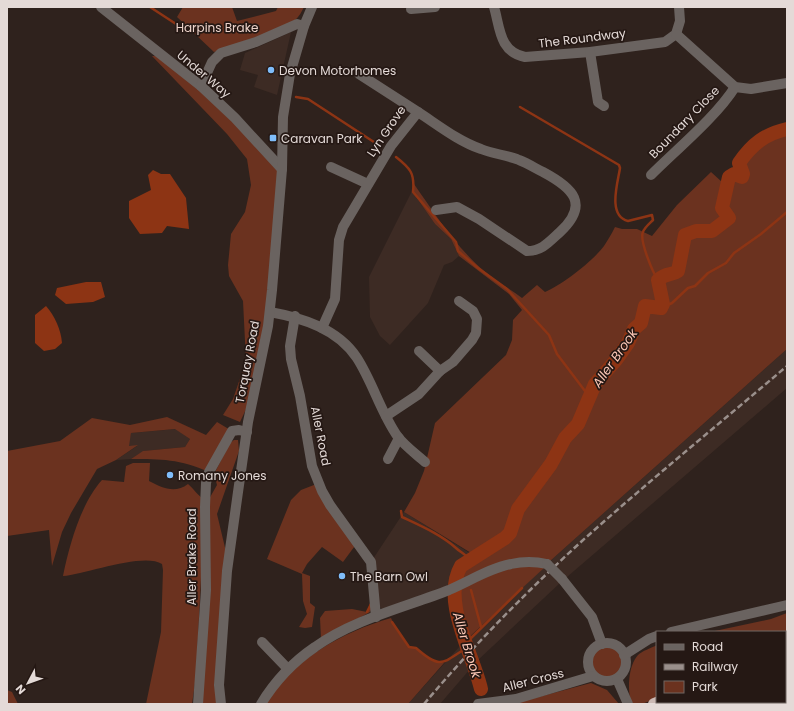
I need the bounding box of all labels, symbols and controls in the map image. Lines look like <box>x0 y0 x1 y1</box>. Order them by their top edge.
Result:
park label: Harpins Brake <box>176 19 258 36</box>
street label: The Roundway <box>537 24 627 52</box>
street label: Under Way <box>173 46 235 102</box>
place label: Devon Motorhomes <box>279 62 396 79</box>
marker: Devon Motorhomes <box>266 65 276 75</box>
street label: Boundary Close <box>645 82 723 162</box>
street label: Lyn Grove <box>363 102 409 160</box>
place label: Caravan Park <box>281 130 363 147</box>
marker: Caravan Park <box>268 133 278 143</box>
street label: Torquay Road <box>231 319 263 405</box>
water label: Aller Brook <box>587 324 643 392</box>
street label: Aller Road <box>307 405 335 467</box>
place label: Romany Jones <box>178 467 267 484</box>
marker: Romany Jones <box>165 470 175 480</box>
street label: Aller Brake Road <box>183 508 200 606</box>
place label: The Barn Owl <box>350 568 428 585</box>
marker: The Barn Owl <box>337 571 347 581</box>
water label: Aller Brook <box>448 609 486 682</box>
legend <box>656 631 786 703</box>
text: Road <box>692 638 723 655</box>
text: Railway <box>692 658 738 675</box>
north arrow <box>8 663 48 703</box>
street label: Aller Cross <box>500 664 566 696</box>
text: Park <box>692 678 719 695</box>
text: N <box>12 681 29 698</box>

